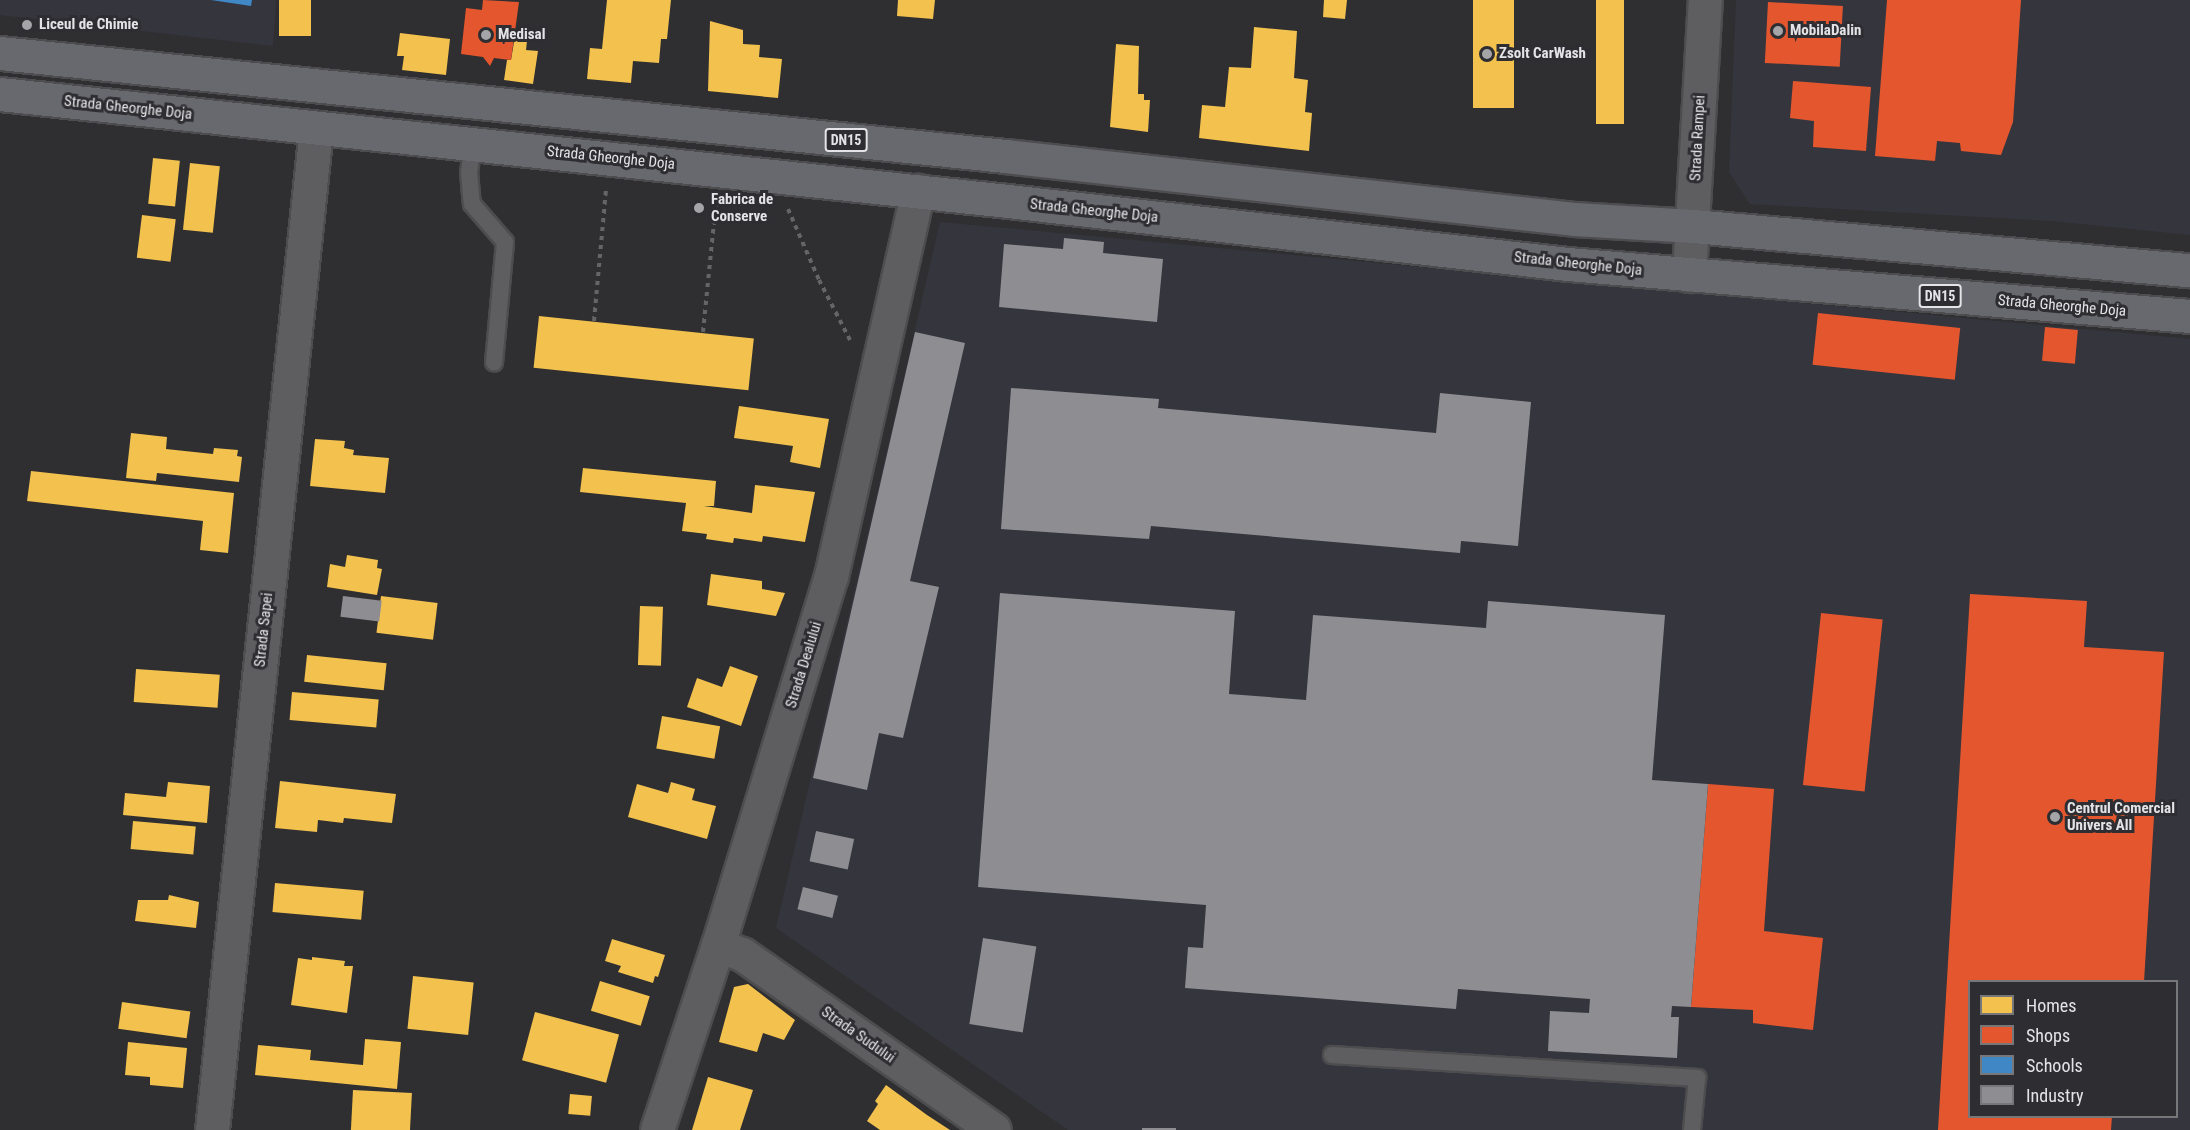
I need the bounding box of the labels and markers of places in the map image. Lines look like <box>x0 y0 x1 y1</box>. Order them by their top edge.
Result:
place label: Liceul de Chimie <box>39 16 139 34</box>
marker: Liceul de Chimie <box>20 18 34 32</box>
place label: MobilaDalin <box>1790 22 1861 40</box>
marker: MobilaDalin <box>1771 24 1785 38</box>
place label: Medisal <box>498 26 545 44</box>
marker: Medisal <box>479 28 493 42</box>
place label: Zsolt CarWash <box>1499 45 1586 63</box>
marker: Zsolt CarWash <box>1480 47 1494 61</box>
place label: Fabrica de Conserve <box>711 190 773 225</box>
marker: Fabrica de Conserve <box>692 201 706 215</box>
place label: Centrul Comercial Univers All <box>2067 799 2175 834</box>
marker: Centrul Comercial Univers All <box>2048 810 2062 824</box>

